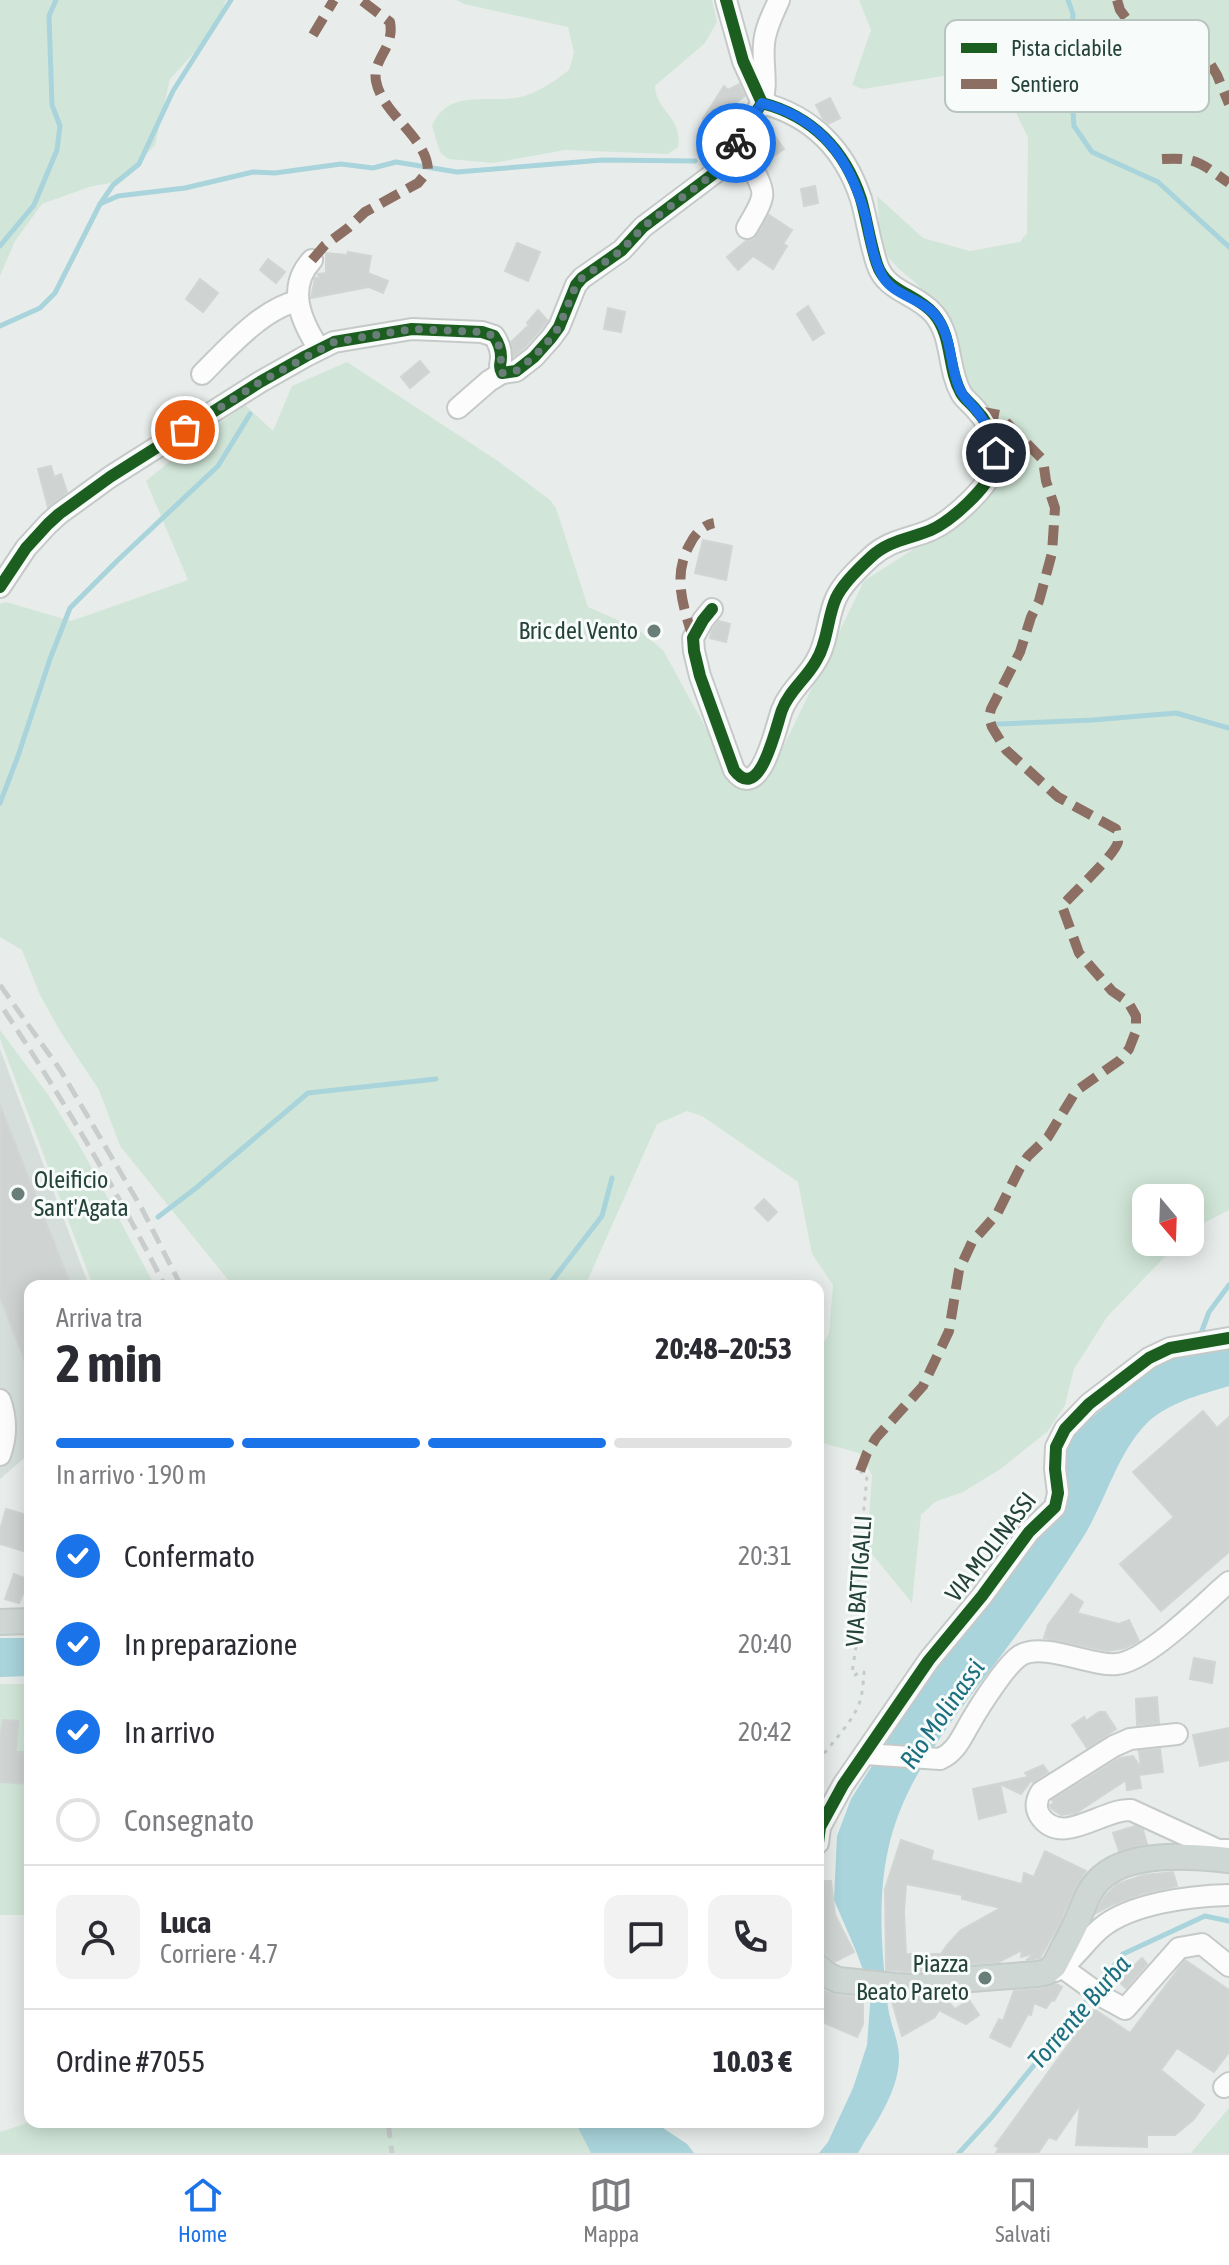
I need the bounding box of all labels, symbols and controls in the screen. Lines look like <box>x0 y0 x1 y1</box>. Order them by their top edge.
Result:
legend <box>945 20 1209 112</box>
text: Pista ciclabile <box>1011 35 1122 61</box>
text: Sentiero <box>1011 71 1079 97</box>
courier <box>696 103 776 183</box>
icon: bike <box>714 121 758 165</box>
pin <box>151 396 219 464</box>
icon: bag <box>163 408 207 452</box>
pin <box>962 419 1030 487</box>
icon: home <box>974 431 1018 475</box>
place label: Bric del Vento <box>518 617 638 644</box>
marker: Bric del Vento <box>645 622 663 640</box>
place label: Oleificio Sant'Agata <box>34 1166 129 1221</box>
north arrow <box>1132 1184 1204 1256</box>
map controls <box>1132 1184 1204 1256</box>
marker: Oleificio Sant'Agata <box>9 1185 27 1203</box>
text: Arriva tra <box>56 1303 143 1333</box>
text: 20:48–20:53 <box>655 1331 792 1365</box>
text: 2 min <box>56 1333 162 1393</box>
text: In arrivo · 190 m <box>56 1460 207 1490</box>
street label: VIA MOLINASSI <box>940 1487 1041 1606</box>
street label: VIA BATTIGALLI <box>840 1514 877 1647</box>
icon: check <box>56 1534 100 1578</box>
text: Confermato <box>124 1539 255 1573</box>
text: 20:31 <box>738 1541 792 1571</box>
icon: check <box>56 1622 100 1666</box>
text: In preparazione <box>124 1627 297 1661</box>
text: 20:40 <box>738 1629 792 1659</box>
water label: Rio Molinassi <box>893 1654 991 1774</box>
icon: check <box>56 1710 100 1754</box>
text: In arrivo <box>124 1715 215 1749</box>
text: 20:42 <box>738 1717 792 1747</box>
text: Consegnato <box>124 1803 254 1837</box>
button: person <box>56 1895 140 1979</box>
button: chat <box>604 1895 688 1979</box>
button: phone <box>708 1895 792 1979</box>
text: Luca <box>160 1905 211 1939</box>
text: Corriere · 4.7 <box>160 1939 278 1969</box>
water label: Torrente Burba <box>1022 1949 1136 2075</box>
place label: Piazza Beato Pareto <box>856 1950 969 2005</box>
marker: Piazza Beato Pareto <box>976 1969 994 1987</box>
text: Ordine #7055 <box>56 2044 205 2078</box>
text: 10.03 € <box>713 2044 792 2078</box>
tab: Home <box>178 2173 227 2247</box>
tab: Mappa <box>583 2173 639 2247</box>
tab: Salvati <box>995 2173 1051 2247</box>

